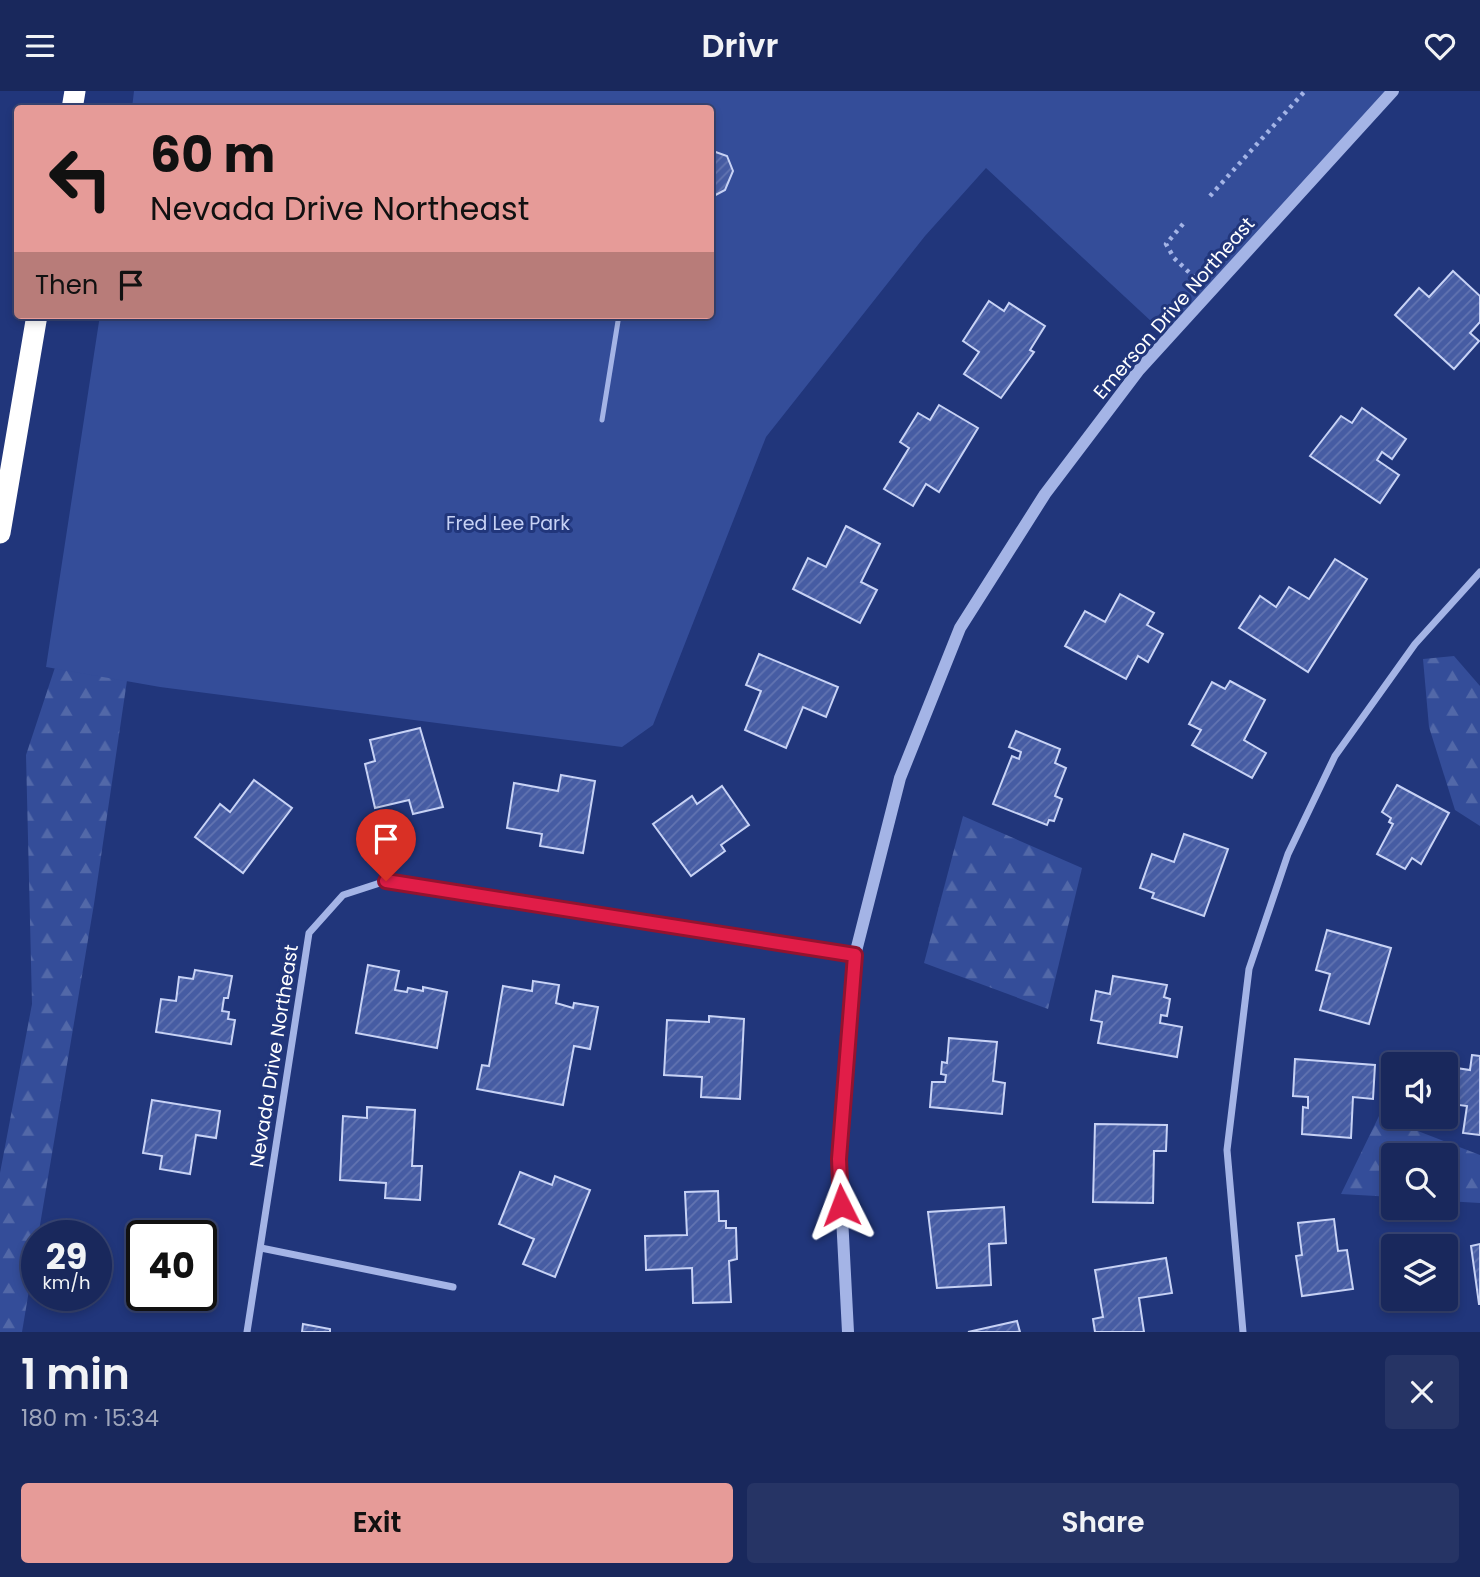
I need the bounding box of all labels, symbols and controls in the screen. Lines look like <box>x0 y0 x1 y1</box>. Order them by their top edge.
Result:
text: Drivr <box>702 23 778 68</box>
icon: menu <box>21 27 59 65</box>
icon: heart <box>1421 27 1459 65</box>
text: 60 m <box>150 121 275 189</box>
icon: left <box>35 133 126 224</box>
text: Nevada Drive Northeast <box>150 186 529 231</box>
street label: Emerson Drive Northeast <box>1087 211 1261 405</box>
icon: arrive <box>112 266 150 304</box>
text: Then <box>35 267 98 303</box>
park label: Fred Lee Park <box>446 510 570 537</box>
pin <box>356 809 416 881</box>
icon: arrive <box>367 820 405 858</box>
street label: Nevada Drive Northeast <box>243 943 305 1169</box>
map controls <box>1381 1052 1458 1311</box>
button: sound <box>1381 1052 1458 1129</box>
button: search <box>1381 1143 1458 1220</box>
position arrow <box>804 1168 878 1242</box>
speed limit sign: 40 <box>126 1220 217 1311</box>
text: 29 <box>46 1232 87 1281</box>
button: layers <box>1381 1234 1458 1311</box>
text: km/h <box>43 1270 90 1295</box>
text: 1 min <box>21 1345 130 1404</box>
button: close <box>1385 1355 1459 1429</box>
text: 180 m · 15:34 <box>21 1402 159 1434</box>
button: Exit <box>21 1483 733 1563</box>
button: Share <box>747 1483 1459 1563</box>

